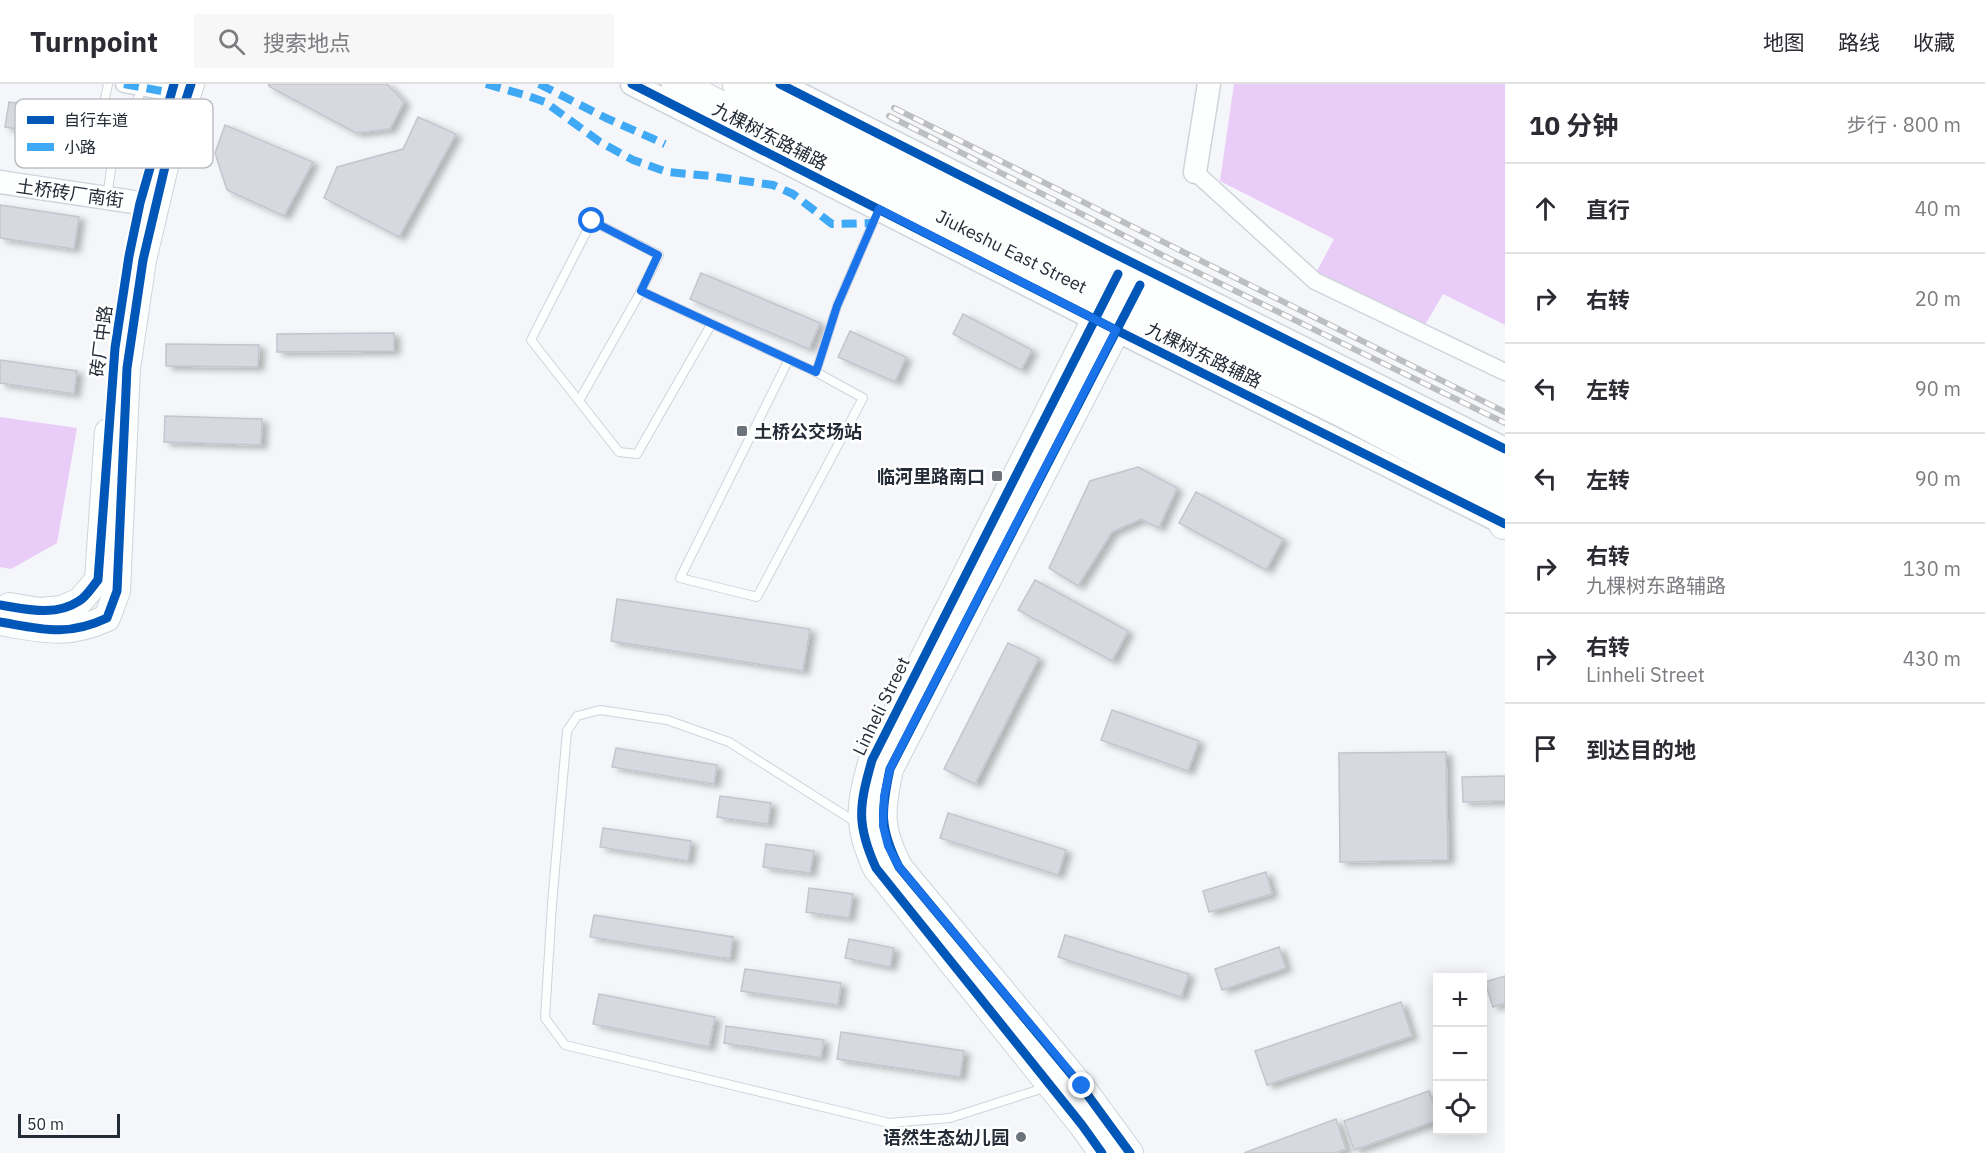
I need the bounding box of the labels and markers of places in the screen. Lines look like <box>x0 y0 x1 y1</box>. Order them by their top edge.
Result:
place label: 土桥公交场站 <box>754 420 862 443</box>
marker: 土桥公交场站 <box>735 424 749 438</box>
place label: 临河里路南口 <box>877 465 985 488</box>
marker: 临河里路南口 <box>990 469 1004 483</box>
place label: 语然生态幼儿园 <box>883 1126 1009 1149</box>
marker: 语然生态幼儿园 <box>1014 1130 1028 1144</box>

